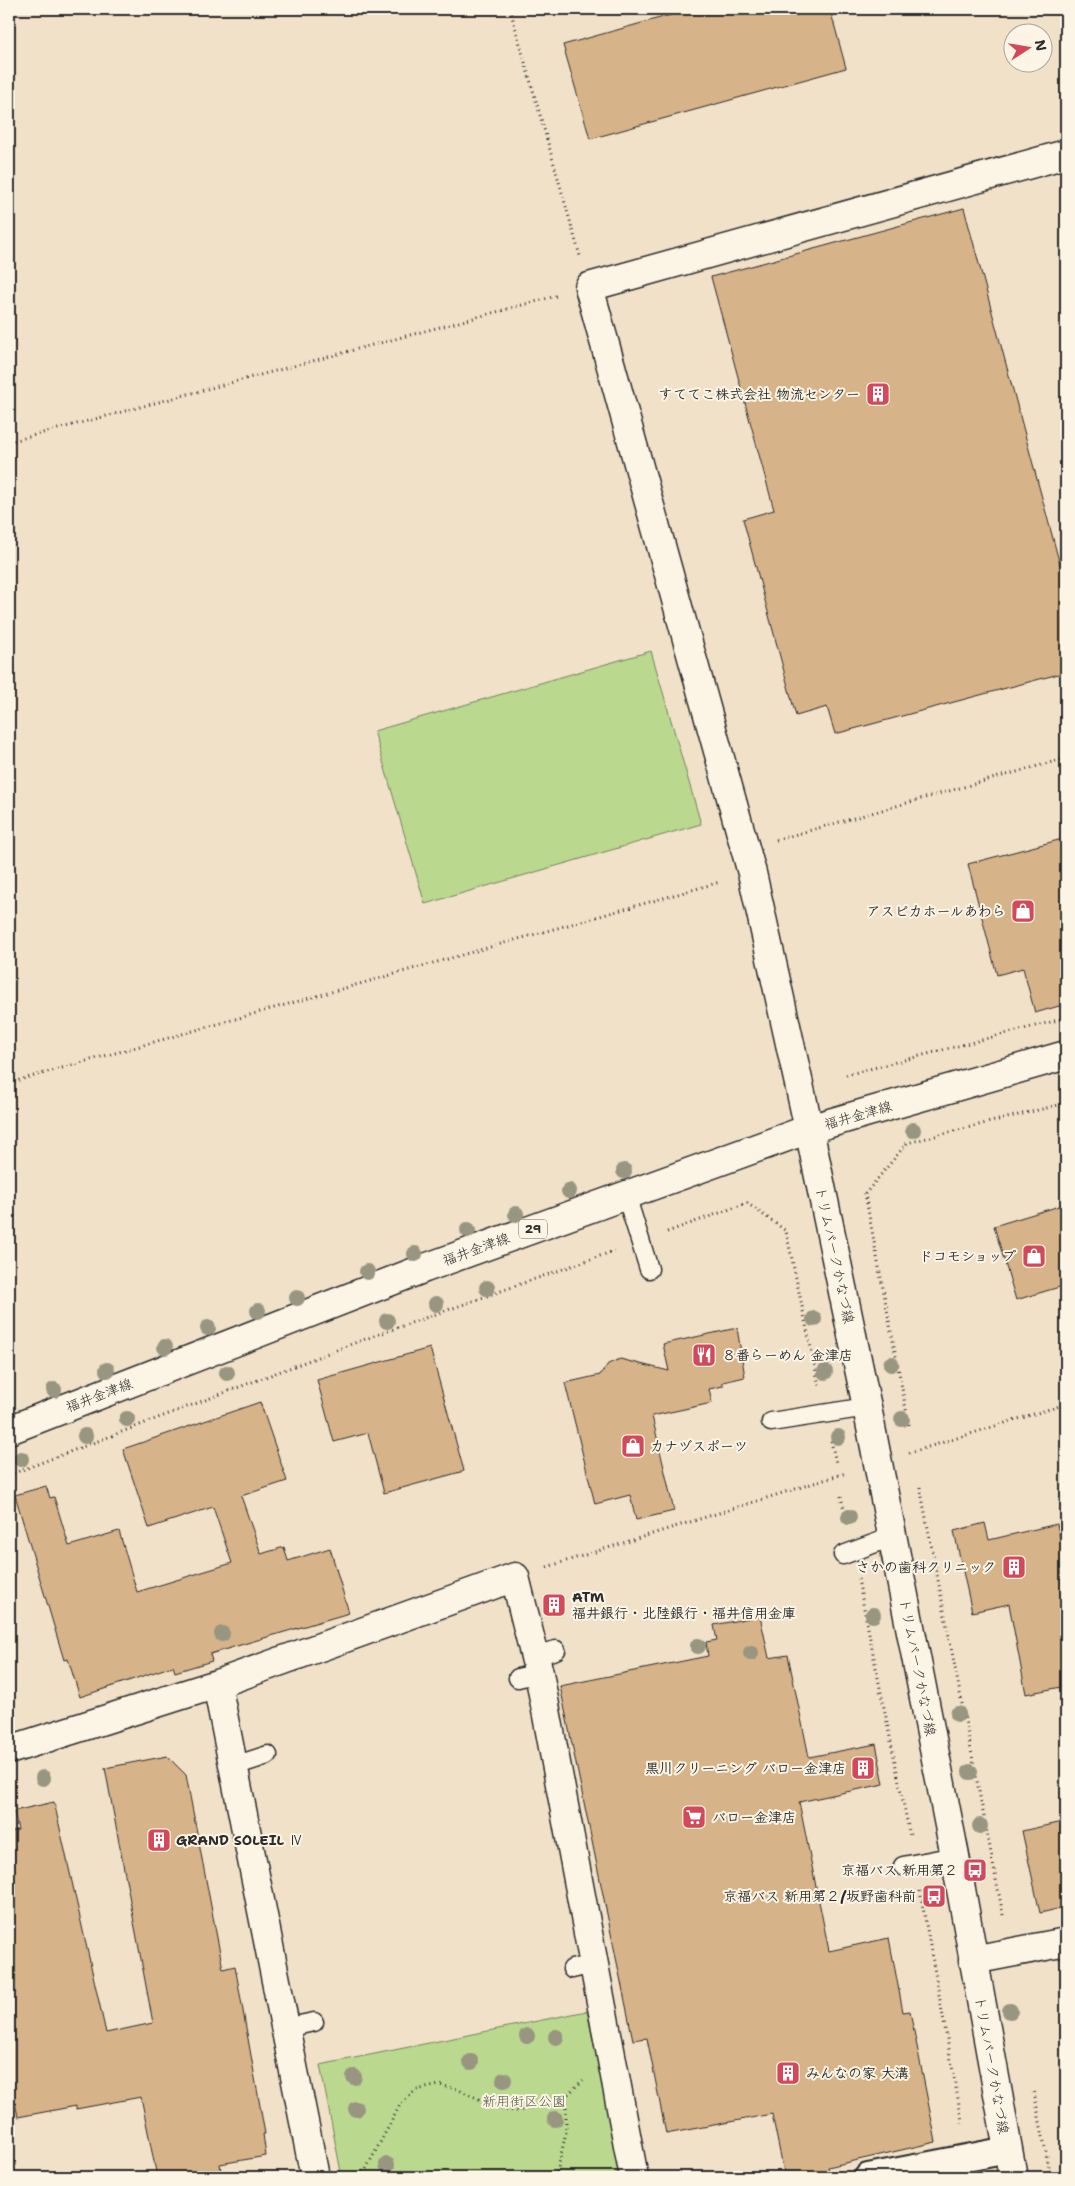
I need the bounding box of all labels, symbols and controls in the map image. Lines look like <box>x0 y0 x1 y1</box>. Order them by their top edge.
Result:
north arrow <box>1002 22 1052 72</box>
text: N <box>1031 38 1051 53</box>
building icon: すててこ株式会社 物流センター <box>865 381 891 407</box>
place label: すててこ株式会社 物流センター <box>659 385 860 403</box>
shop icon: アスピカホールあわら <box>1010 898 1036 924</box>
place label: アスピカホールあわら <box>867 902 1006 920</box>
street label: 福井金津線 <box>822 1097 894 1133</box>
street label: トリムパークかなづ線 <box>812 1185 858 1325</box>
road number: 29 <box>519 1220 547 1238</box>
street label: 福井金津線 <box>440 1229 512 1269</box>
shop icon: ドコモショップ <box>1021 1243 1047 1269</box>
place label: ドコモショップ <box>919 1247 1016 1265</box>
restaurant icon: ８番らーめん 金津店 <box>691 1342 717 1368</box>
place label: ８番らーめん 金津店 <box>722 1346 853 1364</box>
street label: 福井金津線 <box>63 1374 135 1416</box>
shop icon: カナヅスポーツ <box>620 1433 646 1459</box>
place label: カナヅスポーツ <box>650 1437 748 1455</box>
building icon: さかの歯科クリニック <box>1001 1554 1027 1580</box>
place label: さかの歯科クリニック <box>856 1558 996 1576</box>
place label: ATM 福井銀行・北陸銀行・福井信用金庫 <box>572 1588 796 1622</box>
building icon: ATM 福井銀行・北陸銀行・福井信用金庫 <box>541 1592 567 1618</box>
street label: トリムパークかなづ線 <box>896 1597 940 1737</box>
building icon: 黒川クリーニング バロー金津店 <box>850 1755 876 1781</box>
place label: 黒川クリーニング バロー金津店 <box>645 1759 846 1777</box>
supermarket icon: バロー金津店 <box>681 1804 707 1830</box>
place label: バロー金津店 <box>712 1808 796 1826</box>
building icon: GRAND SOLEIL Ⅳ <box>146 1827 172 1853</box>
place label: GRAND SOLEIL Ⅳ <box>176 1831 303 1849</box>
bus stop icon: 京福バス 新用第２ <box>962 1857 988 1883</box>
place label: 京福バス 新用第２ <box>841 1861 958 1879</box>
bus stop icon: 京福バス 新用第２/坂野歯科前 <box>921 1883 947 1909</box>
place label: 京福バス 新用第２/坂野歯科前 <box>723 1887 916 1905</box>
street label: トリムパークかなづ線 <box>971 1995 1013 2135</box>
building icon: みんなの家 大溝 <box>775 2060 801 2086</box>
place label: みんなの家 大溝 <box>806 2064 909 2082</box>
park label: 新用街区公園 <box>482 2092 566 2110</box>

